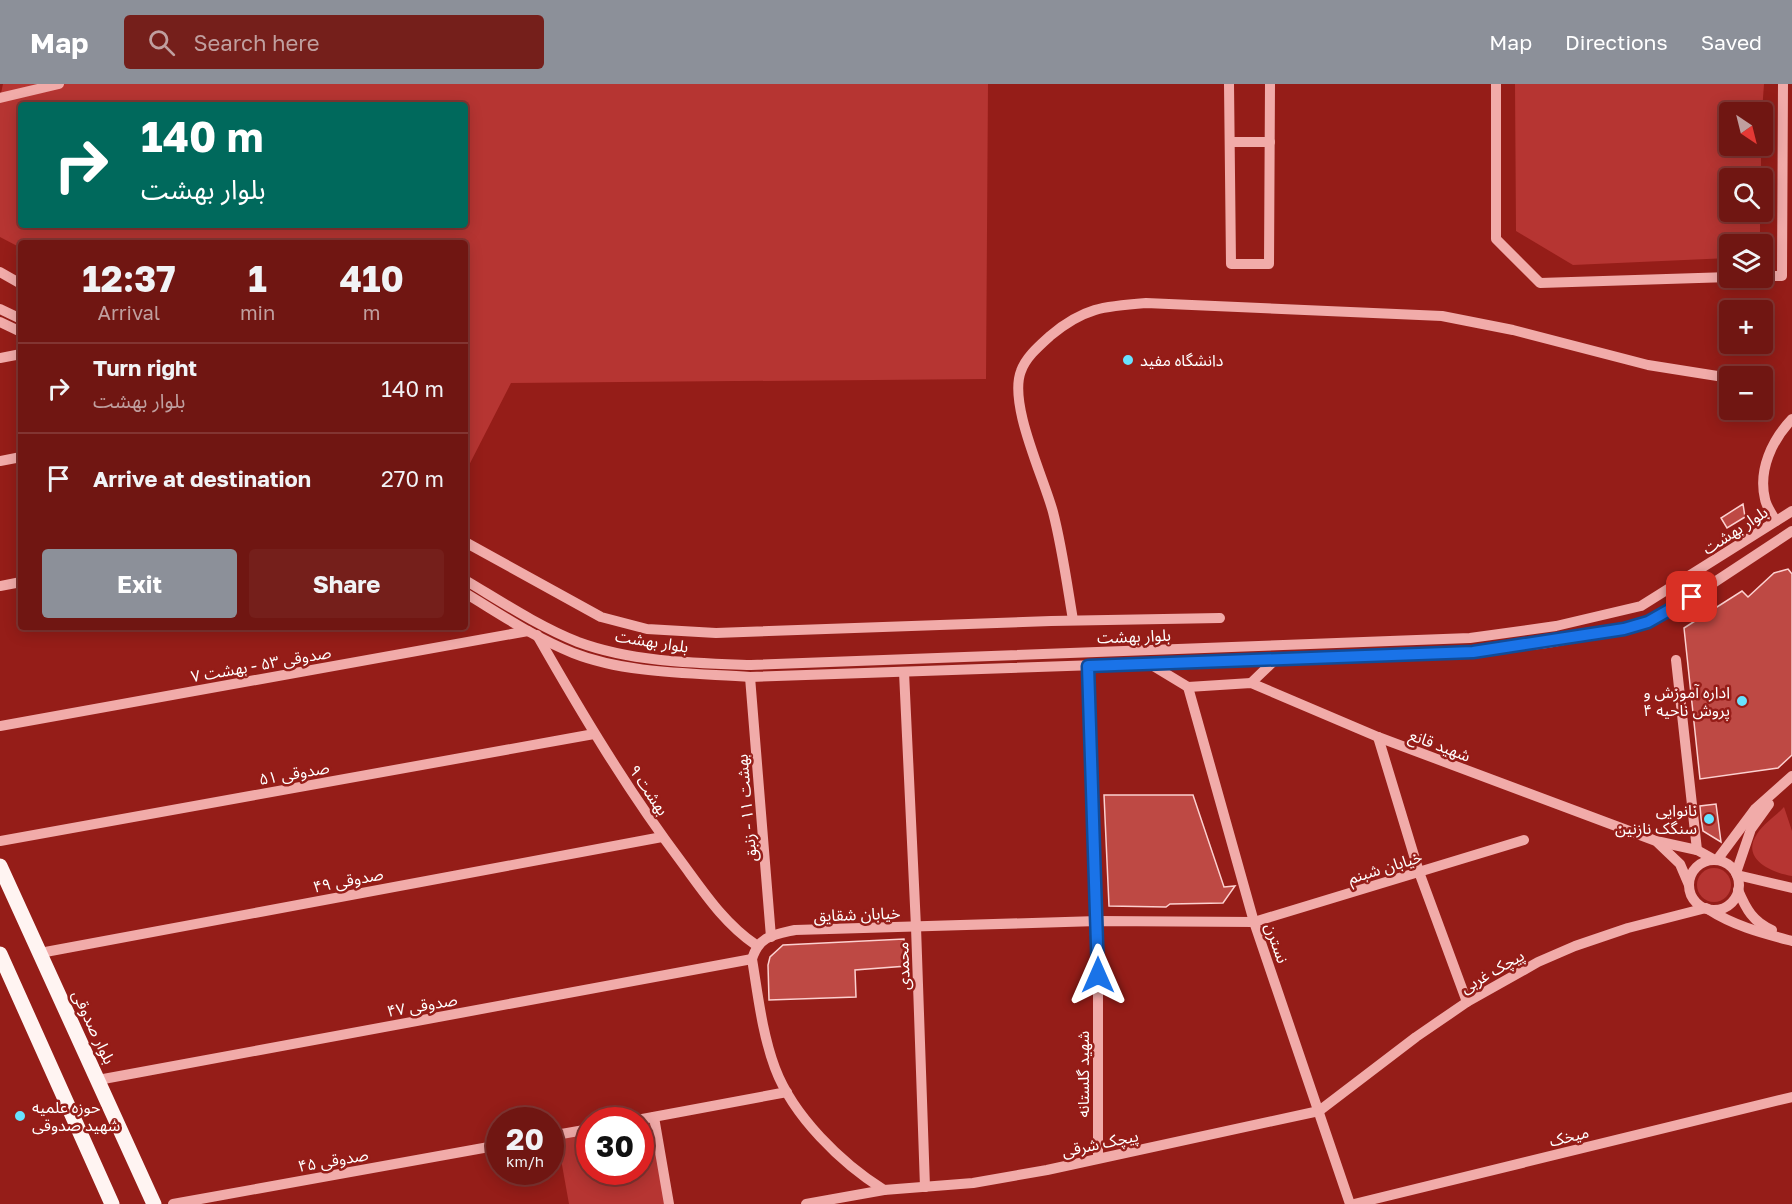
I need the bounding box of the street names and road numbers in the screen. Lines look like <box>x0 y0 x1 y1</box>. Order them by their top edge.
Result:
street label: بلوار بهشت <box>1699 502 1771 558</box>
street label: بلوار بهشت <box>614 625 690 657</box>
street label: بلوار بهشت <box>1097 625 1171 647</box>
street label: صدوقی ۵۳ - بهشت ۷ <box>189 642 333 686</box>
street label: شهید قانع <box>1406 724 1473 769</box>
street label: بهشت ۱۱ - زنبق <box>731 753 762 863</box>
street label: صدوقی ۵۱ <box>257 757 331 789</box>
street label: بهشت ۹ <box>625 761 673 819</box>
street label: خیابان شبنم <box>1346 846 1425 891</box>
street label: صدوقی ۴۹ <box>311 863 385 897</box>
street label: خیابان شقایق <box>813 902 901 927</box>
street label: نسترن <box>1261 920 1293 966</box>
street label: محمدی <box>892 941 914 991</box>
street label: پیچک غربی <box>1456 945 1528 998</box>
street label: بلوار صدوقی <box>68 987 120 1067</box>
street label: صدوقی ۴۷ <box>385 989 459 1021</box>
street label: شهید گلستانه <box>1073 1031 1093 1117</box>
street label: میخک <box>1547 1121 1591 1151</box>
street label: پیچک شرقی <box>1060 1125 1140 1162</box>
street label: صدوقی ۴۵ <box>296 1144 370 1176</box>

